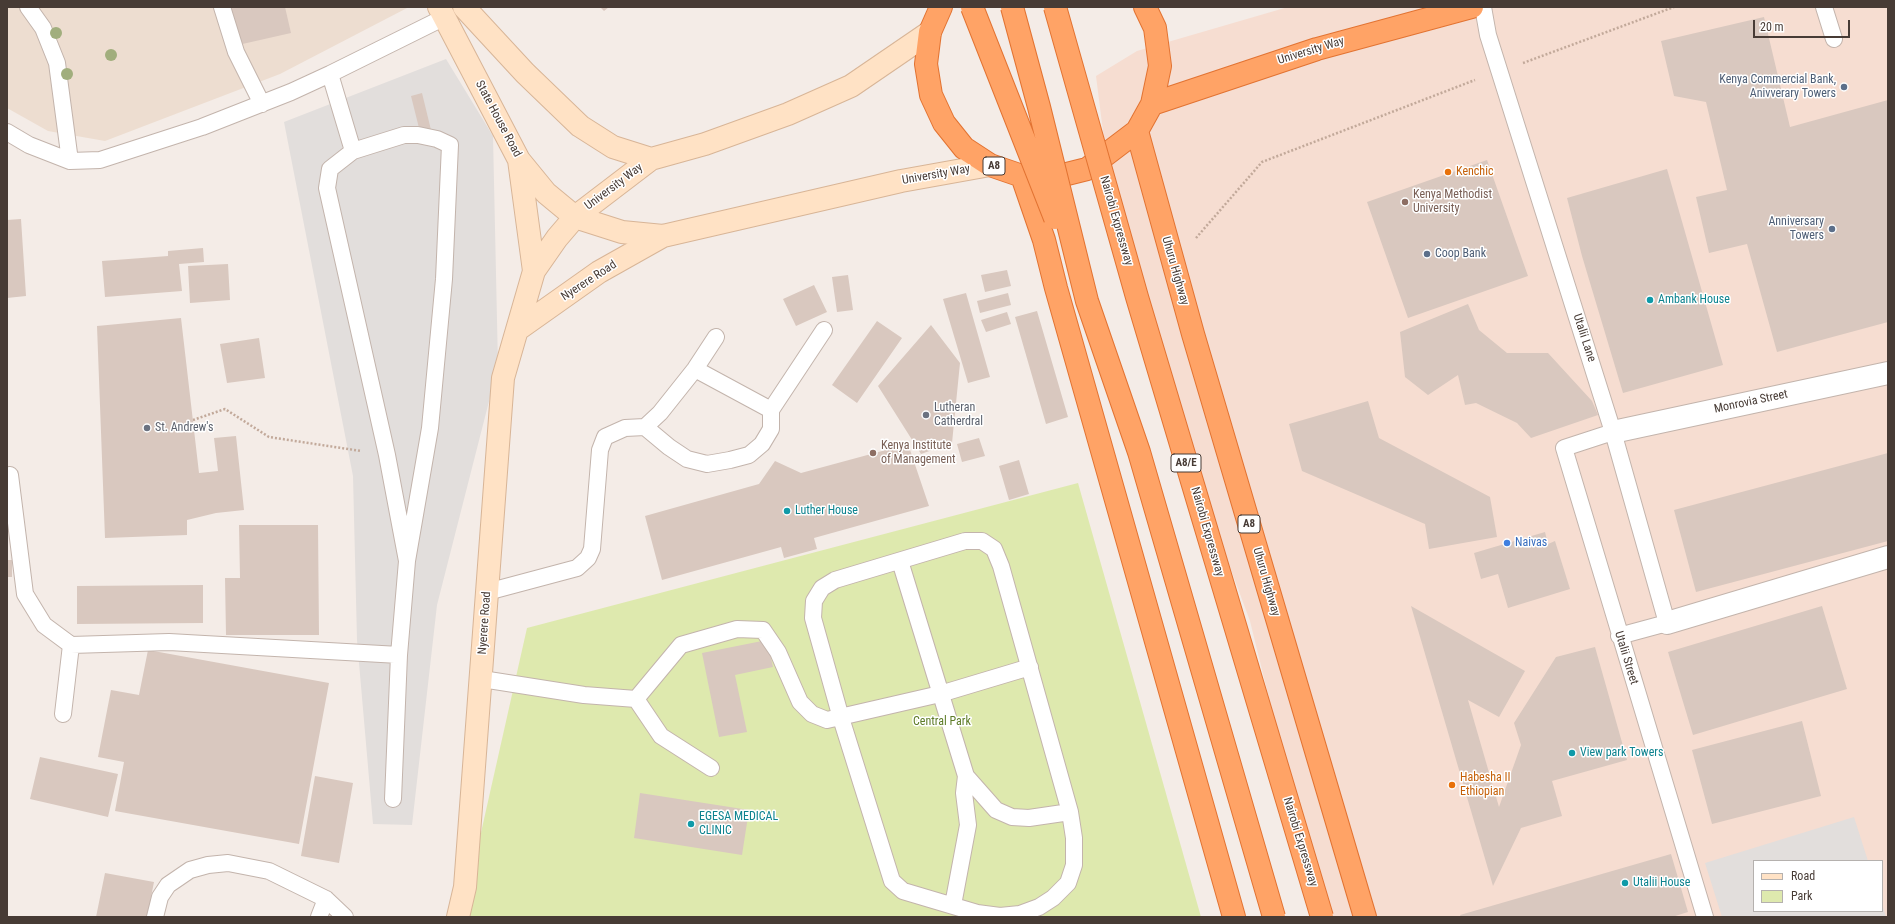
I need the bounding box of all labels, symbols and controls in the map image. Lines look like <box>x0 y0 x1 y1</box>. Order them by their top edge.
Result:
scale bar <box>1755 12 1852 38</box>
text: 20 m <box>1760 20 1784 34</box>
street label: University Way <box>1276 34 1346 68</box>
place label: Kenya Commercial Bank, Anivverary Towers <box>1719 73 1836 101</box>
street label: State House Road <box>472 78 524 160</box>
marker: Kenya Commercial Bank, Anivverary Towers <box>1839 82 1849 92</box>
road number: A8 <box>983 157 1005 175</box>
street label: University Way <box>582 161 646 213</box>
street label: University Way <box>901 162 971 188</box>
place label: Kenchic <box>1456 165 1493 179</box>
marker: Kenchic <box>1443 167 1453 177</box>
street label: Nairobi Expressway <box>1096 174 1136 268</box>
place label: Kenya Methodist University <box>1413 188 1492 216</box>
marker: Kenya Methodist University <box>1400 197 1410 207</box>
place label: Anniversary Towers <box>1768 215 1824 243</box>
marker: Anniversary Towers <box>1827 224 1837 234</box>
street label: Uhuru Highway <box>1158 235 1192 307</box>
place label: Coop Bank <box>1435 247 1486 261</box>
marker: Coop Bank <box>1422 249 1432 259</box>
street label: Nyerere Road <box>559 258 619 304</box>
place label: Ambank House <box>1658 293 1730 307</box>
marker: Ambank House <box>1645 295 1655 305</box>
street label: Utalii Lane <box>1569 312 1599 364</box>
street label: Monrovia Street <box>1713 387 1789 417</box>
place label: Lutheran Catherdral <box>934 401 983 429</box>
marker: Lutheran Catherdral <box>921 410 931 420</box>
place label: St. Andrew's <box>155 421 213 435</box>
marker: St. Andrew's <box>142 423 152 433</box>
place label: Kenya Institute of Management <box>881 439 956 467</box>
marker: Kenya Institute of Management <box>868 448 878 458</box>
road number: A8/E <box>1171 454 1201 472</box>
street label: Nairobi Expressway <box>1187 485 1227 579</box>
place label: Luther House <box>795 504 858 518</box>
marker: Luther House <box>782 506 792 516</box>
road number: A8 <box>1238 515 1260 533</box>
place label: Naivas <box>1515 536 1547 550</box>
marker: Naivas <box>1502 538 1512 548</box>
street label: Uhuru Highway <box>1249 546 1283 618</box>
street label: Nyerere Road <box>476 591 494 655</box>
street label: Utalii Street <box>1611 630 1641 686</box>
park label: Central Park <box>913 715 971 729</box>
place label: View park Towers <box>1580 746 1663 760</box>
marker: View park Towers <box>1567 748 1577 758</box>
place label: Habesha II Ethiopian <box>1460 771 1511 799</box>
marker: Habesha II Ethiopian <box>1447 780 1457 790</box>
street label: Nairobi Expressway <box>1280 796 1320 888</box>
place label: EGESA MEDICAL CLINIC <box>699 810 778 838</box>
marker: EGESA MEDICAL CLINIC <box>686 819 696 829</box>
legend <box>1753 860 1883 912</box>
text: Road <box>1791 869 1815 883</box>
place label: Utalii House <box>1633 876 1690 890</box>
marker: Utalii House <box>1620 878 1630 888</box>
text: Park <box>1791 889 1812 903</box>

